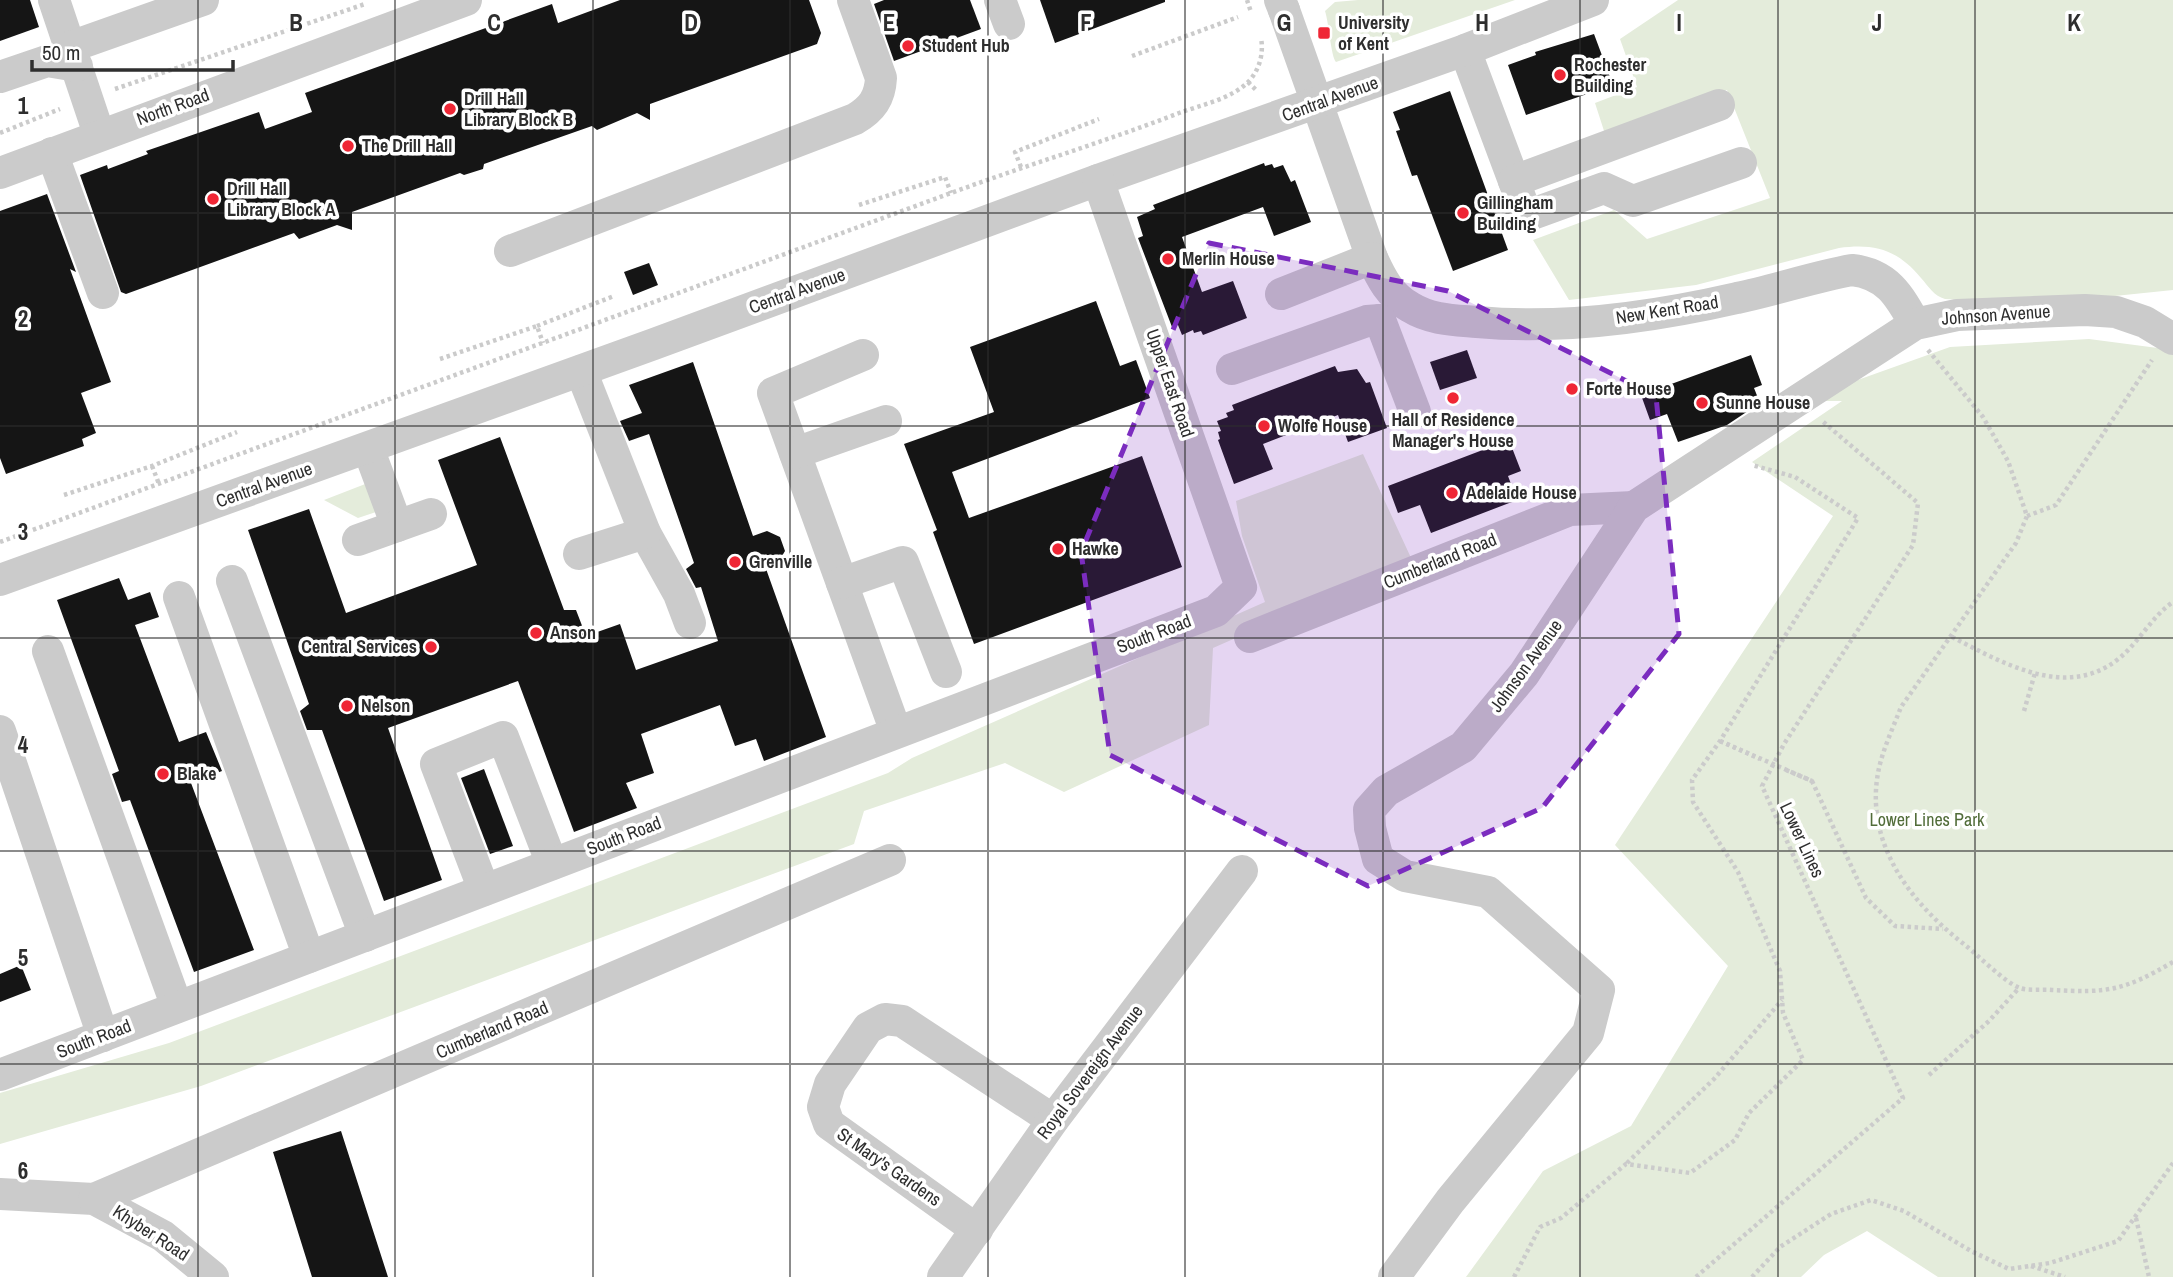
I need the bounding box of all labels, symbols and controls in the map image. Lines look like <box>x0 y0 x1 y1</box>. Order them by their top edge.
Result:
text: B <box>289 7 303 38</box>
text: C <box>487 7 501 38</box>
text: D <box>684 7 698 38</box>
text: E <box>883 7 895 38</box>
text: F <box>1080 7 1092 38</box>
text: G <box>1277 7 1291 38</box>
text: H <box>1475 7 1489 38</box>
text: I <box>1676 7 1682 38</box>
text: J <box>1872 7 1882 38</box>
text: K <box>2067 7 2081 38</box>
place label: University of Kent <box>1338 10 1410 56</box>
marker: University of Kent <box>1316 25 1332 41</box>
scale bar <box>32 28 233 72</box>
place label: Student Hub <box>922 33 1010 58</box>
text: 50 m <box>42 38 80 67</box>
marker: Student Hub <box>900 38 916 54</box>
place label: Rochester Building <box>1574 52 1646 98</box>
marker: Rochester Building <box>1552 67 1568 83</box>
street label: Central Avenue <box>1278 70 1381 127</box>
street label: North Road <box>133 82 213 131</box>
place label: Drill Hall Library Block B <box>464 86 573 132</box>
text: 1 <box>18 90 29 121</box>
marker: Drill Hall Library Block B <box>442 101 458 117</box>
place label: The Drill Hall <box>362 133 452 158</box>
marker: The Drill Hall <box>340 138 356 154</box>
place label: Drill Hall Library Block A <box>227 176 336 222</box>
place label: Gillingham Building <box>1477 190 1553 236</box>
marker: Drill Hall Library Block A <box>205 191 221 207</box>
marker: Gillingham Building <box>1455 205 1471 221</box>
place label: Merlin House <box>1182 246 1275 271</box>
marker: Merlin House <box>1160 251 1176 267</box>
street label: Central Avenue <box>745 262 848 319</box>
street label: New Kent Road <box>1614 289 1720 330</box>
street label: Johnson Avenue <box>1941 298 2051 331</box>
text: 2 <box>18 303 28 334</box>
street label: Upper East Road <box>1140 325 1201 440</box>
place label: Forte House <box>1586 376 1671 401</box>
marker: Forte House <box>1564 381 1580 397</box>
marker: Hall of Residence Manager's House <box>1445 390 1461 406</box>
place label: Sunne House <box>1716 390 1810 415</box>
marker: Sunne House <box>1694 395 1710 411</box>
place label: Hall of Residence Manager's House <box>1391 407 1515 453</box>
place label: Wolfe House <box>1278 413 1367 438</box>
marker: Wolfe House <box>1256 418 1272 434</box>
street label: Central Avenue <box>212 456 315 513</box>
place label: Adelaide House <box>1466 480 1577 505</box>
marker: Adelaide House <box>1444 485 1460 501</box>
text: 3 <box>18 516 28 547</box>
street label: Cumberland Road <box>1380 527 1500 595</box>
place label: Hawke <box>1072 536 1119 561</box>
marker: Hawke <box>1050 541 1066 557</box>
place label: Grenville <box>749 549 812 574</box>
marker: Grenville <box>727 554 743 570</box>
street label: South Road <box>1113 608 1195 659</box>
street label: Johnson Avenue <box>1483 614 1568 717</box>
place label: Anson <box>550 620 596 645</box>
marker: Anson <box>528 625 544 641</box>
place label: Central Services <box>301 634 417 659</box>
marker: Central Services <box>423 639 439 655</box>
place label: Nelson <box>361 693 410 718</box>
marker: Nelson <box>339 698 355 714</box>
text: 4 <box>18 729 29 760</box>
place label: Blake <box>177 761 216 786</box>
marker: Blake <box>155 766 171 782</box>
street label: Lower Lines <box>1774 798 1831 882</box>
park label: Lower Lines Park <box>1870 807 1985 832</box>
street label: South Road <box>583 810 665 861</box>
text: 5 <box>18 942 28 973</box>
street label: Cumberland Road <box>432 995 552 1064</box>
street label: Royal Sovereign Avenue <box>1031 999 1148 1144</box>
street label: South Road <box>53 1013 135 1064</box>
street label: St Mary's Gardens <box>832 1121 946 1212</box>
text: 6 <box>18 1155 28 1186</box>
street label: Khyber Road <box>108 1199 194 1267</box>

